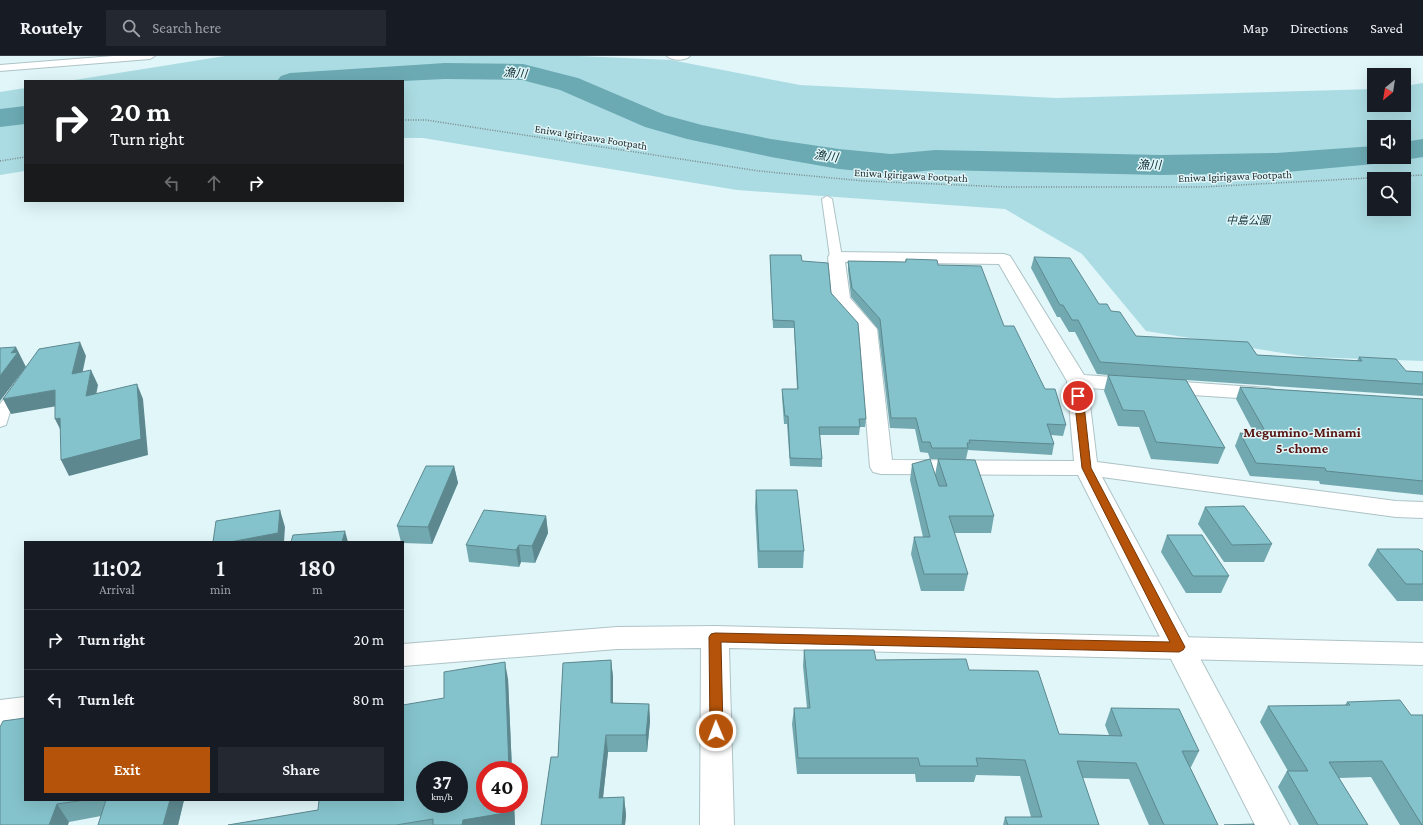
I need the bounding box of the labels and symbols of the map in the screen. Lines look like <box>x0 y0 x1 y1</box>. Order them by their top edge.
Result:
water label: 漁川 <box>502 65 530 81</box>
north arrow <box>1367 68 1411 112</box>
street label: Eniwa Igirigawa Footpath <box>534 122 648 153</box>
water label: 漁川 <box>813 147 841 165</box>
water label: 漁川 <box>1137 158 1163 172</box>
street label: Eniwa Igirigawa Footpath <box>854 166 968 185</box>
street label: Eniwa Igirigawa Footpath <box>1178 168 1292 185</box>
park label: 中島公園 <box>1226 214 1272 226</box>
pin <box>1061 379 1095 413</box>
district label: Megumino-Minami 5-chome <box>1243 424 1361 456</box>
position arrow <box>695 710 737 752</box>
speed limit sign: 40 <box>476 761 528 813</box>

